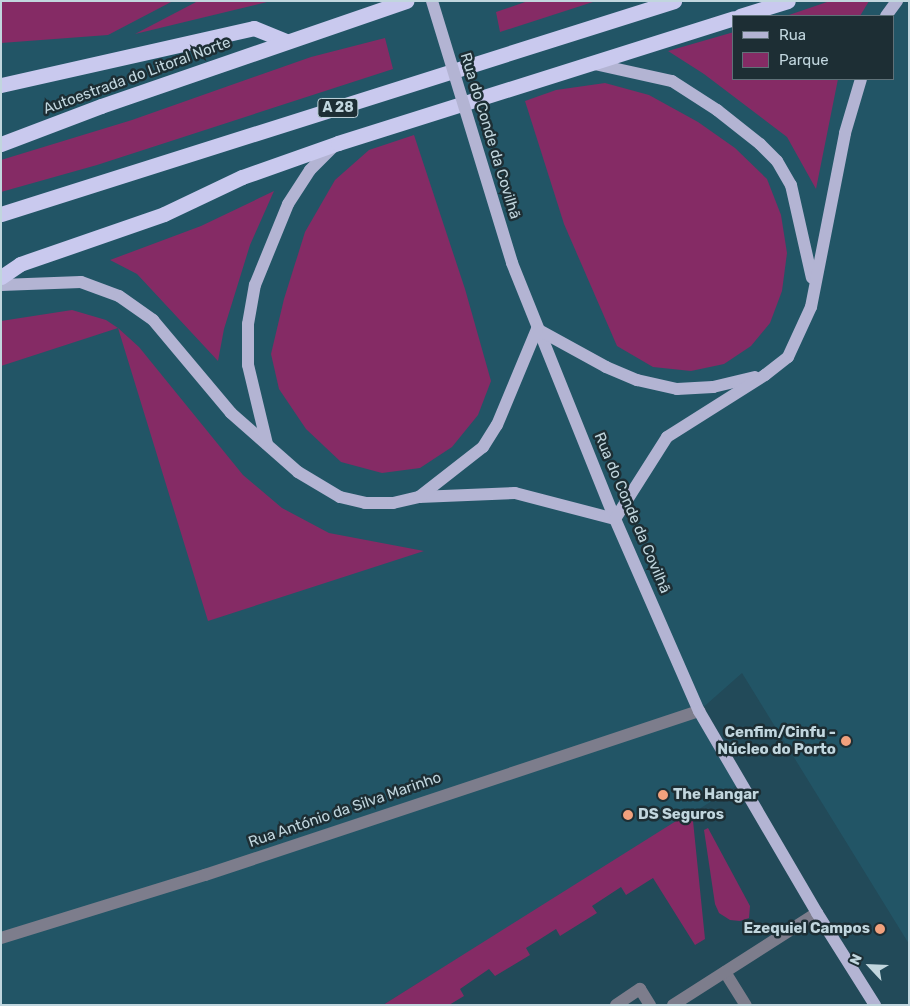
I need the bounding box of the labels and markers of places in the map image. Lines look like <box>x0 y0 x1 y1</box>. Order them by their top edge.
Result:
place label: Cenfim/Cinfu - Núcleo do Porto <box>717 723 836 758</box>
marker: Cenfim/Cinfu - Núcleo do Porto <box>840 735 852 747</box>
place label: The Hangar <box>673 786 759 804</box>
marker: The Hangar <box>657 789 669 801</box>
place label: DS Seguros <box>638 806 724 824</box>
marker: DS Seguros <box>622 809 634 821</box>
place label: Ezequiel Campos <box>743 920 870 938</box>
marker: Ezequiel Campos <box>874 923 886 935</box>

